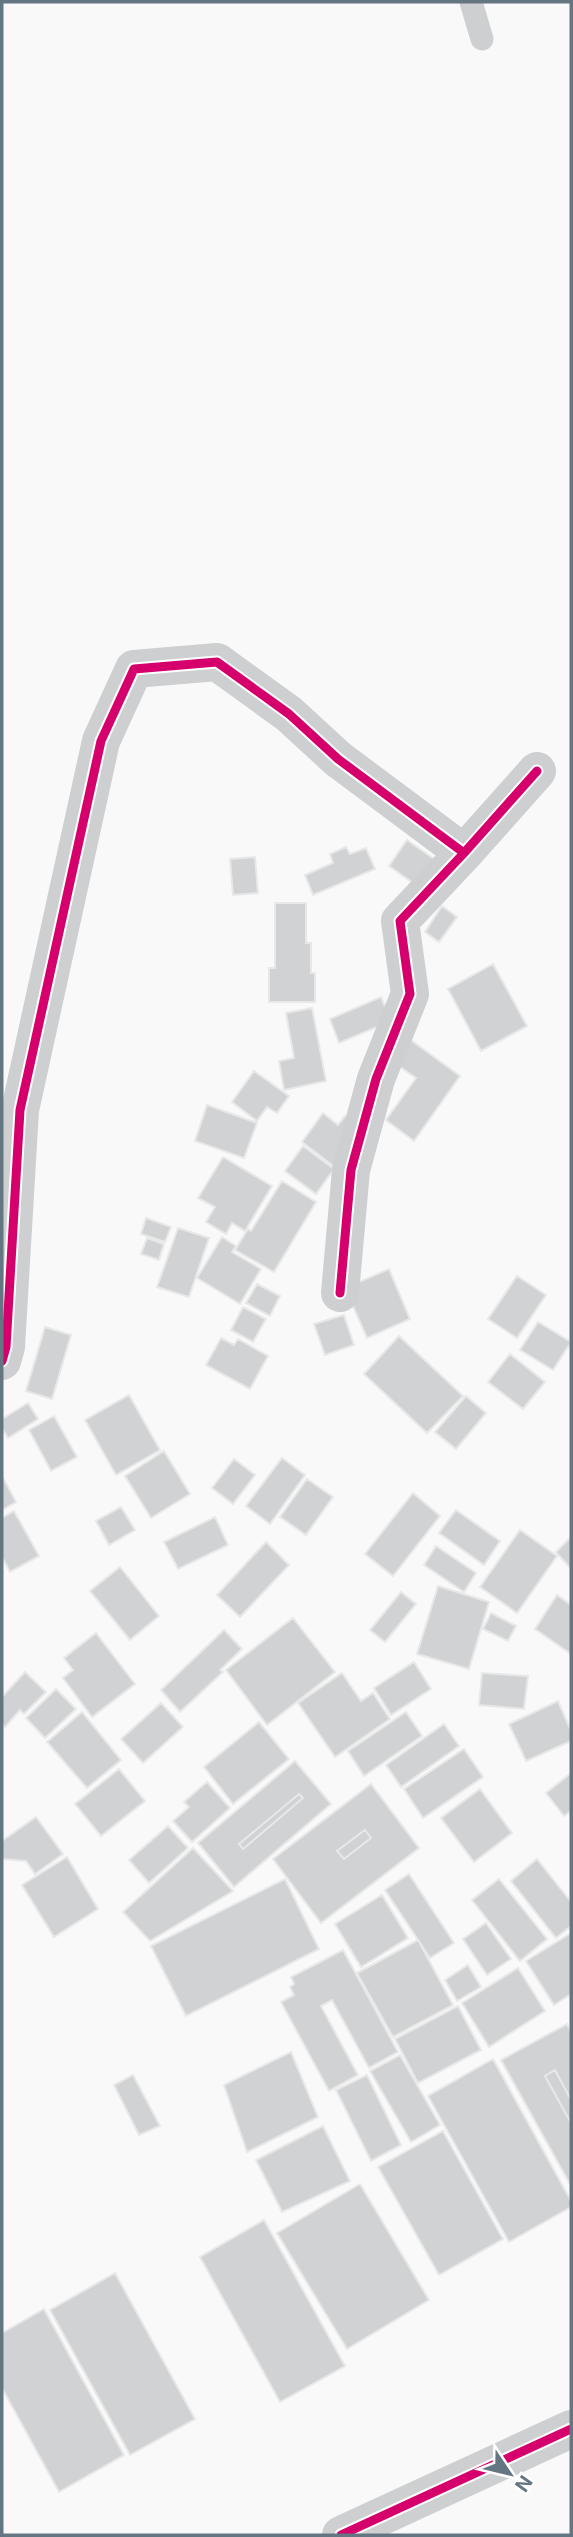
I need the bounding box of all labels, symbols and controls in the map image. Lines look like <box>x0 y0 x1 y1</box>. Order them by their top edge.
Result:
north arrow <box>475 2439 545 2509</box>
text: N <box>510 2471 537 2496</box>

